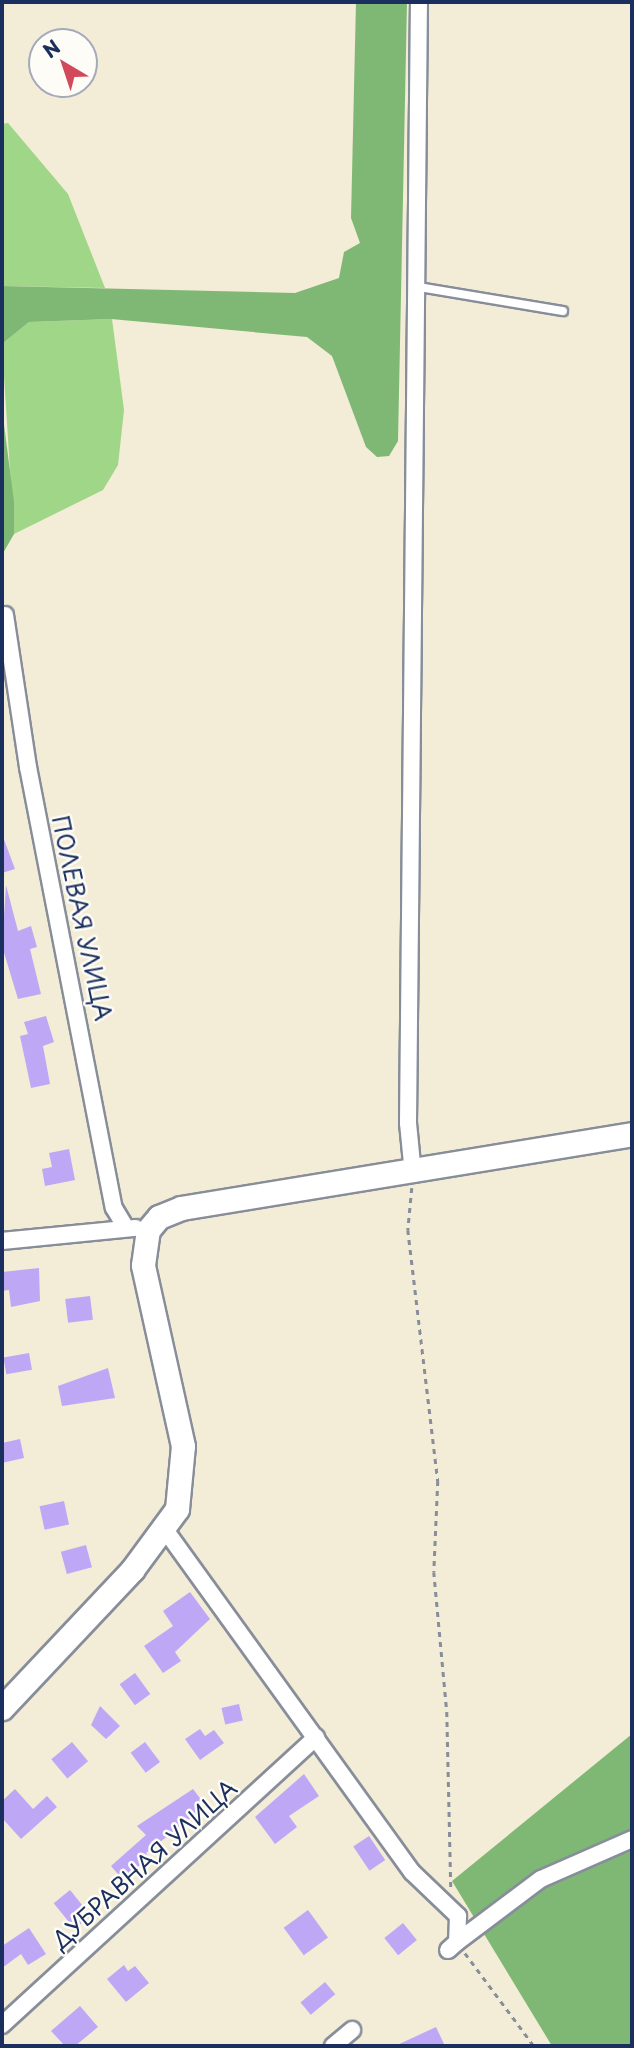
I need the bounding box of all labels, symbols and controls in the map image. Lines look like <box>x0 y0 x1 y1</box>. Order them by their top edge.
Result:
north arrow <box>28 28 98 98</box>
text: N <box>36 33 66 64</box>
street label: ПОЛЕВАЯ УЛИЦА <box>47 814 117 1022</box>
street label: ДУБРАВНАЯ УЛИЦА <box>46 1774 242 1954</box>

